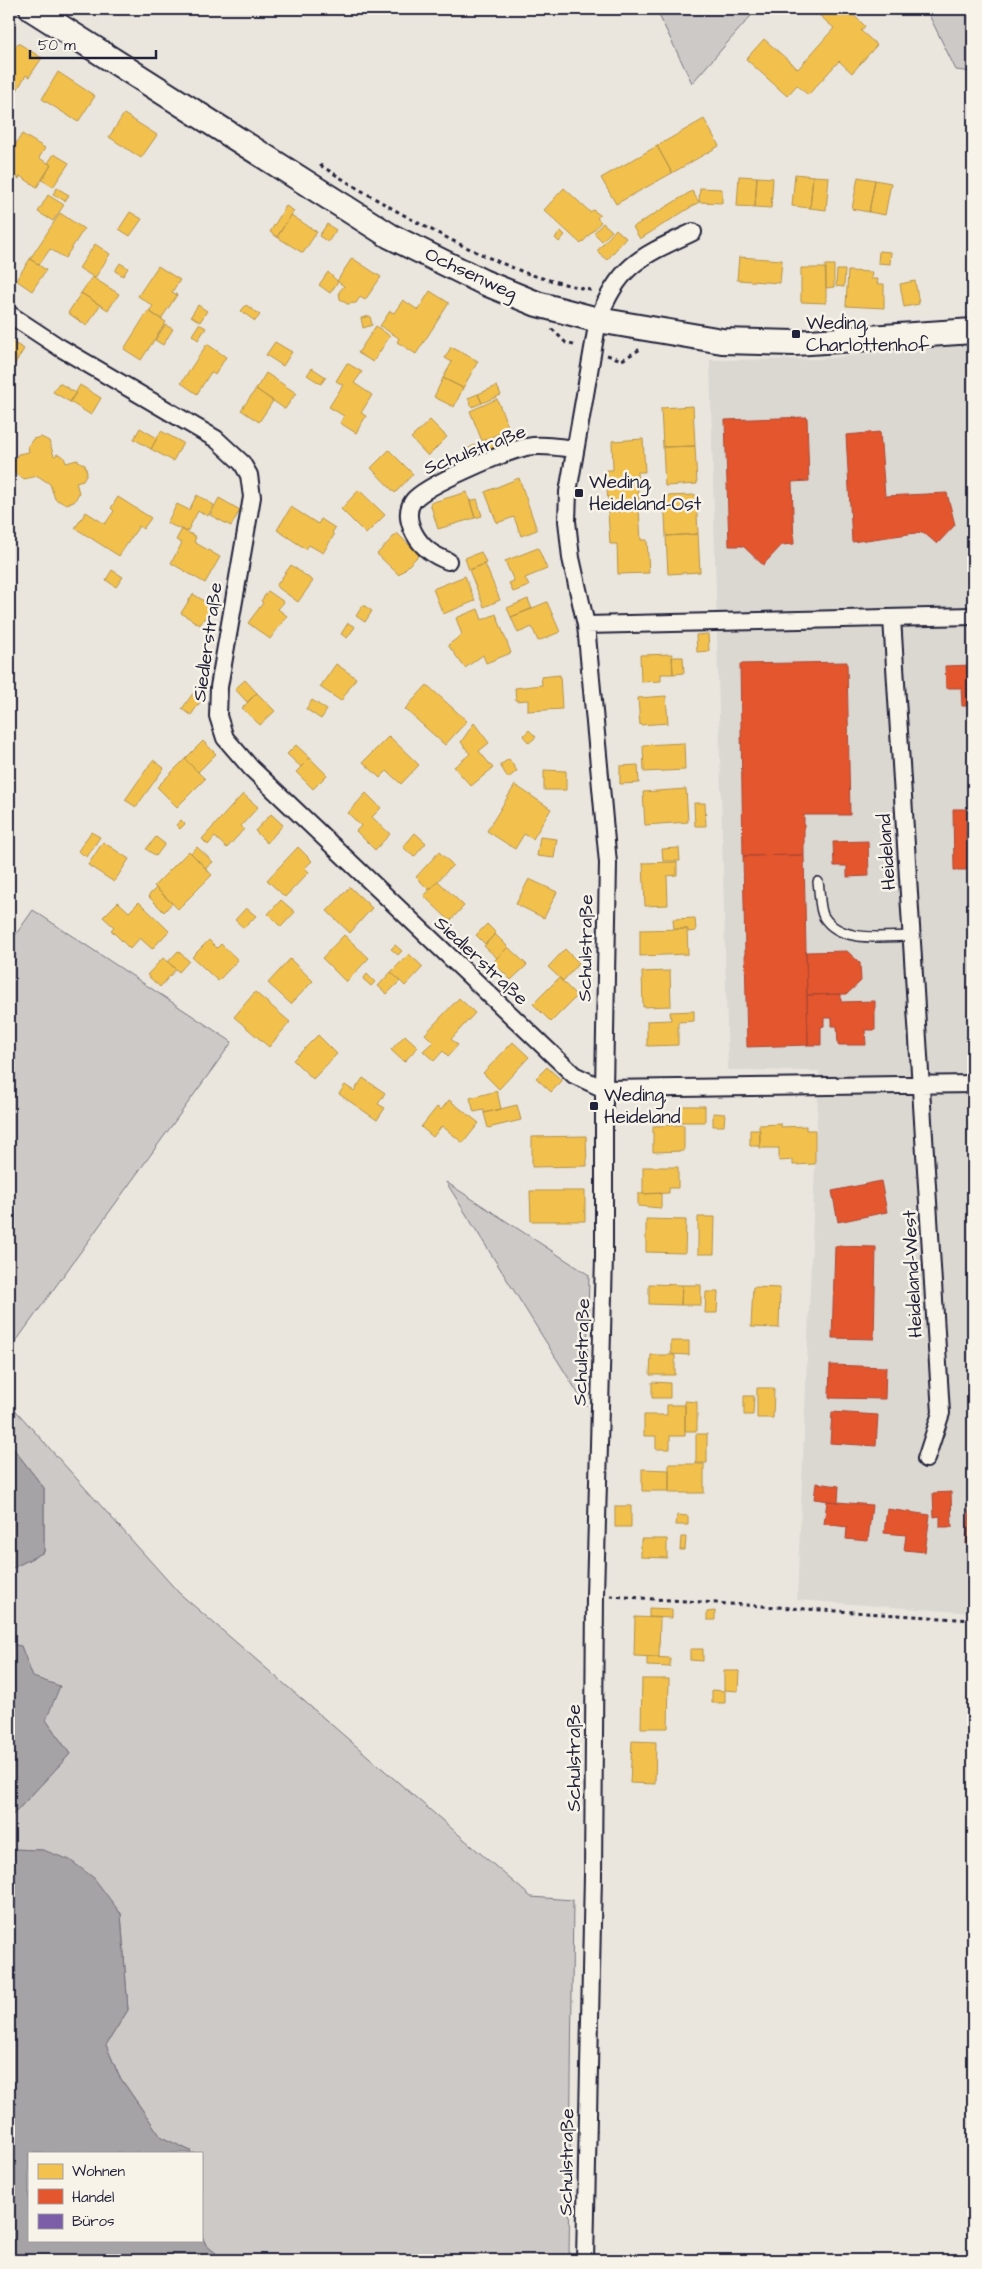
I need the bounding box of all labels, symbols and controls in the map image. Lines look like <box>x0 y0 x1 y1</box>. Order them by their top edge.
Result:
scale bar <box>30 28 156 60</box>
text: 50 m <box>38 35 76 56</box>
street label: Ochsenweg <box>420 241 522 308</box>
place label: Weding, Charlottenhof <box>806 310 930 359</box>
marker: Weding, Charlottenhof <box>790 328 802 340</box>
street label: Schulstraße <box>420 418 530 482</box>
place label: Weding, Heideland-Ost <box>589 469 702 518</box>
marker: Weding, Heideland-Ost <box>573 487 585 499</box>
street label: Siedlerstraße <box>186 581 230 703</box>
street label: Heideland <box>871 813 903 891</box>
street label: Schulstraße <box>572 894 600 1002</box>
street label: Siedlerstraße <box>428 910 534 1012</box>
place label: Weding, Heideland <box>604 1082 681 1131</box>
marker: Weding, Heideland <box>588 1100 600 1112</box>
street label: Heideland-West <box>896 1209 930 1339</box>
street label: Schulstraße <box>567 1298 597 1406</box>
street label: Schulstraße <box>561 1704 588 1812</box>
street label: Schulstraße <box>553 2108 581 2216</box>
legend <box>28 2152 202 2242</box>
text: Wohnen <box>72 2161 126 2182</box>
text: Handel <box>72 2187 114 2208</box>
text: Büros <box>72 2211 115 2232</box>

